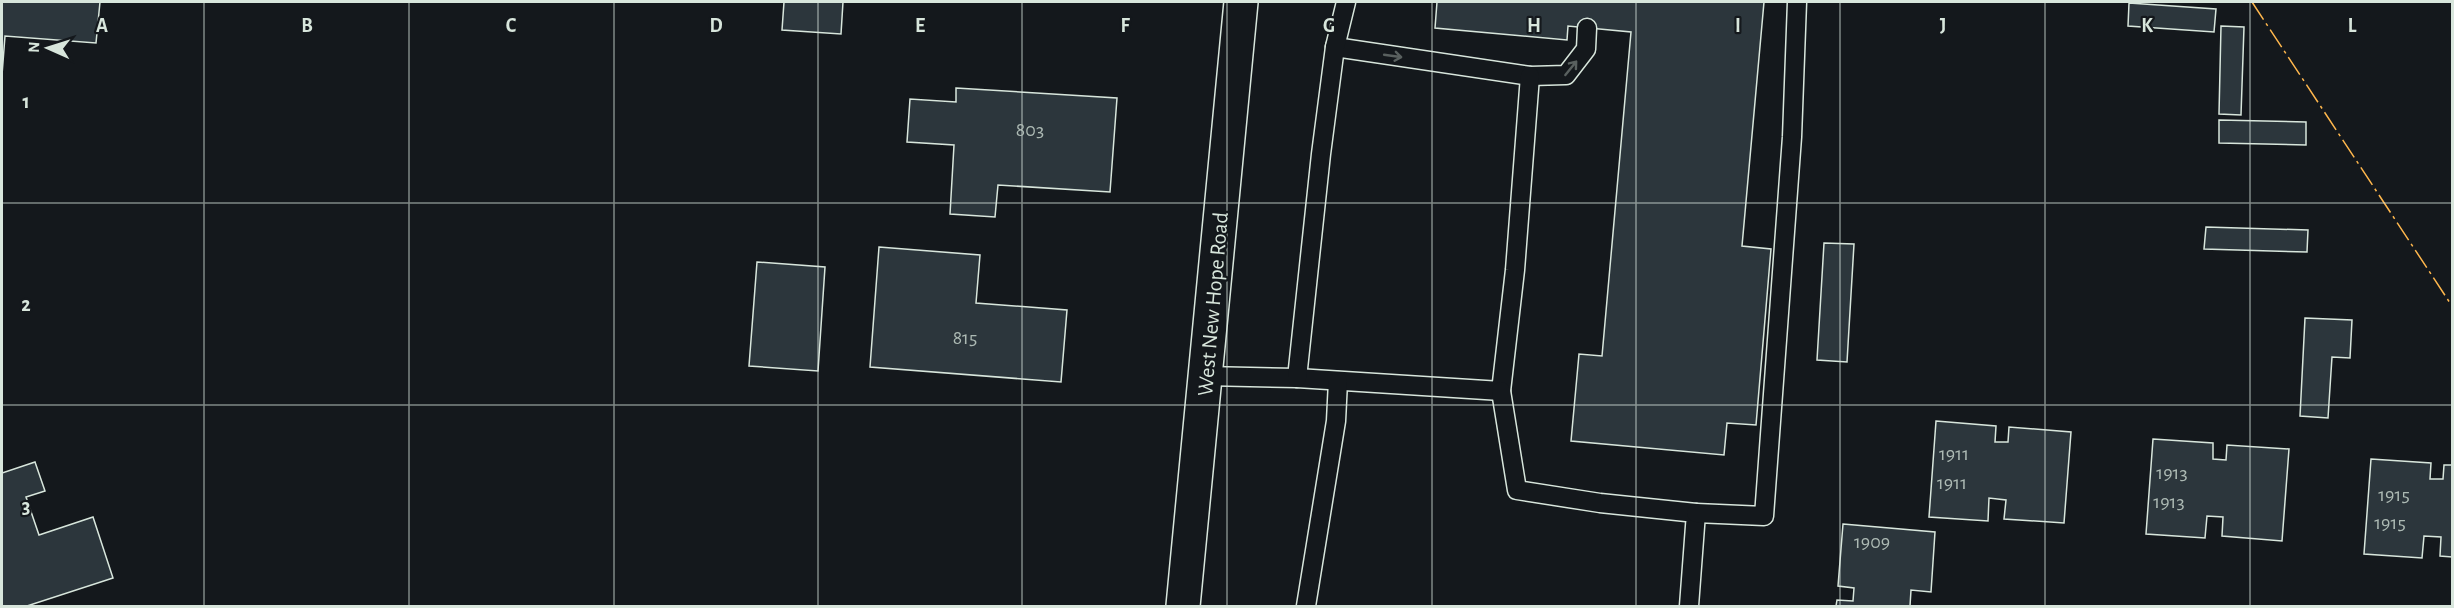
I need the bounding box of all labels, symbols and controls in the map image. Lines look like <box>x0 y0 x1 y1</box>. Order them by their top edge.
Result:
text: A <box>96 16 108 36</box>
text: B <box>301 16 313 36</box>
text: C <box>506 16 517 36</box>
text: D <box>709 16 723 36</box>
text: E <box>915 16 925 36</box>
text: F <box>1120 16 1130 36</box>
text: G <box>1323 16 1335 36</box>
text: H <box>1527 16 1541 36</box>
text: I <box>1735 16 1741 36</box>
text: J <box>1940 16 1946 36</box>
text: K <box>2141 16 2153 36</box>
text: L <box>2348 16 2357 36</box>
north arrow <box>18 18 78 78</box>
text: N <box>26 41 42 53</box>
one-way arrow <box>1382 50 1402 61</box>
one-way arrow <box>1564 60 1578 76</box>
text: 1 <box>22 92 30 112</box>
house number: 803 <box>1016 120 1044 140</box>
street label: West New Hope Road <box>1194 211 1232 397</box>
text: 2 <box>21 295 31 315</box>
house number: 815 <box>953 328 977 348</box>
house number: 1911 <box>1939 444 1969 464</box>
house number: 1913 <box>2156 463 2188 483</box>
house number: 1911 <box>1937 473 1967 493</box>
house number: 1915 <box>2378 485 2410 505</box>
house number: 1913 <box>2153 492 2185 512</box>
text: 3 <box>22 497 30 517</box>
house number: 1915 <box>2374 513 2406 533</box>
house number: 1909 <box>1854 532 1890 552</box>

